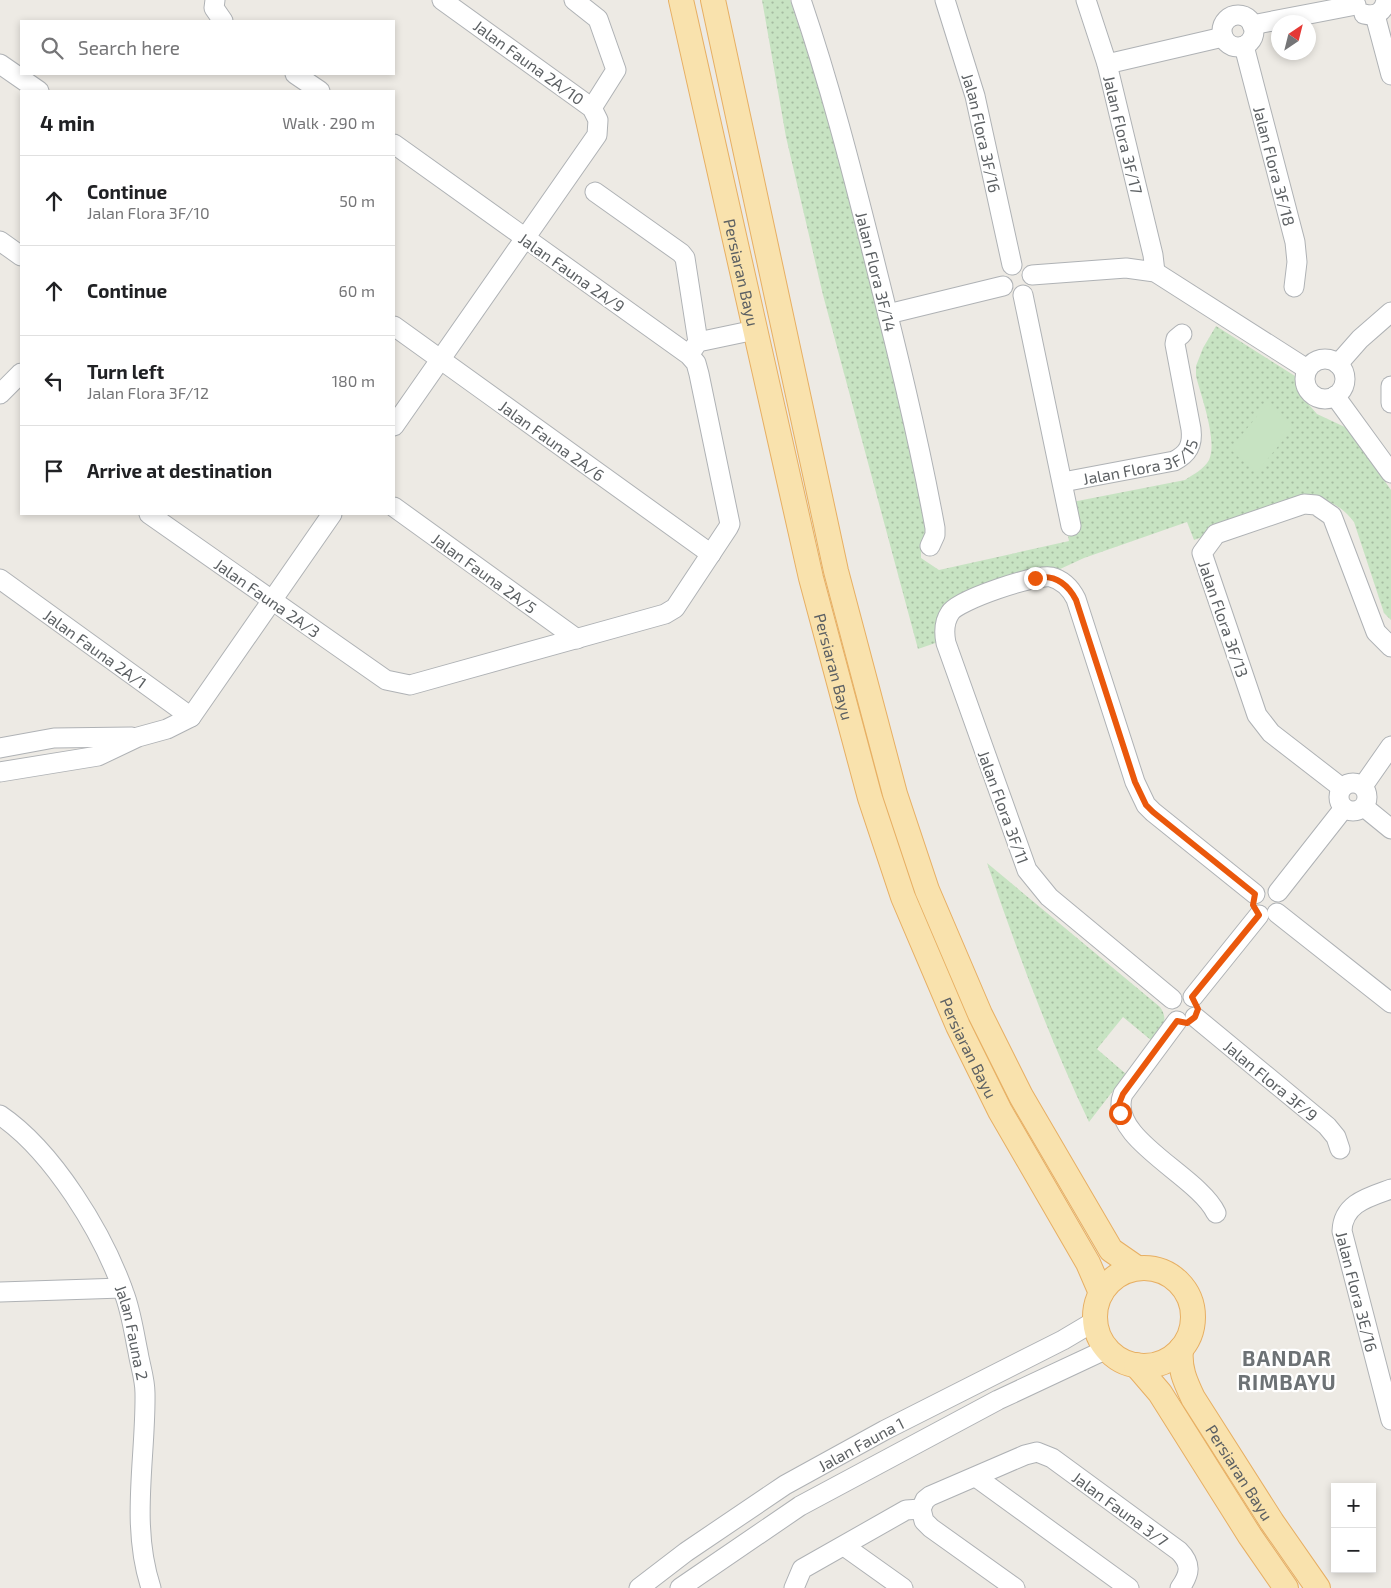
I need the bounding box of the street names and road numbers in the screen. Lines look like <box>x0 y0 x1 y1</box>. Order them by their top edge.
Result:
street label: Jalan Fauna 2A/10 <box>470 16 588 108</box>
street label: Jalan Flora 3F/16 <box>959 71 1005 194</box>
street label: Jalan Flora 3F/17 <box>1101 73 1147 196</box>
street label: Jalan Flora 3F/18 <box>1251 104 1300 228</box>
street label: Jalan Flora 3F/14 <box>853 210 901 334</box>
street label: Persiaran Bayu <box>721 217 764 328</box>
street label: Jalan Fauna 2A/9 <box>515 228 629 316</box>
street label: Jalan Fauna 2A/6 <box>496 396 609 484</box>
street label: Jalan Flora 3F/15 <box>1081 437 1201 488</box>
street label: Jalan Fauna 2A/5 <box>429 528 541 617</box>
street label: Jalan Fauna 2A/3 <box>211 554 324 641</box>
street label: Jalan Flora 3F/13 <box>1195 558 1253 680</box>
street label: Jalan Fauna 2A/1 <box>41 605 151 692</box>
street label: Persiaran Bayu <box>811 611 858 722</box>
street label: Jalan Flora 3F/11 <box>975 748 1033 866</box>
street label: Persiaran Bayu <box>937 994 1002 1101</box>
street label: Jalan Flora 3F/9 <box>1221 1036 1322 1124</box>
street label: Jalan Flora 3E/16 <box>1333 1229 1382 1354</box>
street label: Jalan Fauna 2 <box>112 1282 153 1381</box>
street label: Jalan Fauna 1 <box>814 1413 907 1475</box>
street label: Persiaran Bayu <box>1203 1421 1278 1523</box>
street label: Jalan Fauna 3/7 <box>1069 1467 1172 1550</box>

